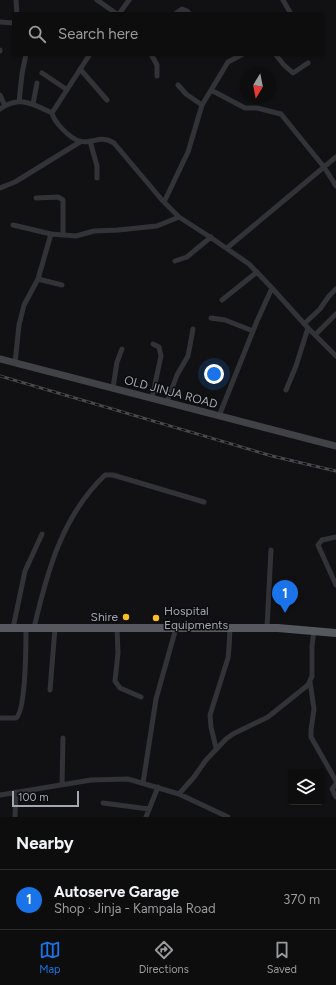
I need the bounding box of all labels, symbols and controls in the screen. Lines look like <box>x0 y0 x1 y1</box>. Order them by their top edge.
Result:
search box <box>12 12 324 56</box>
icon: search <box>26 23 48 45</box>
text: Search here <box>58 25 138 43</box>
north arrow <box>240 68 276 104</box>
your location <box>204 364 224 384</box>
street label: OLD JINJA ROAD <box>123 373 219 411</box>
pin: 1 <box>272 580 298 613</box>
place label: Hospital Equipments <box>164 604 229 632</box>
place label: Shire <box>91 610 118 624</box>
marker: Shire <box>121 612 131 622</box>
marker: Hospital Equipments <box>151 613 161 623</box>
map controls <box>288 769 324 805</box>
button: layers <box>288 769 324 805</box>
scale bar <box>12 789 79 808</box>
text: 100 m <box>18 791 49 804</box>
text: Nearby <box>16 833 74 853</box>
text: Autoserve Garage <box>54 883 179 901</box>
text: 1 <box>26 892 32 907</box>
text: 370 m <box>283 892 320 907</box>
text: Shop · Jinja - Kampala Road <box>54 901 216 916</box>
tab: Map <box>39 939 61 976</box>
tab: Directions <box>139 939 189 976</box>
tab: Saved <box>267 939 297 976</box>

